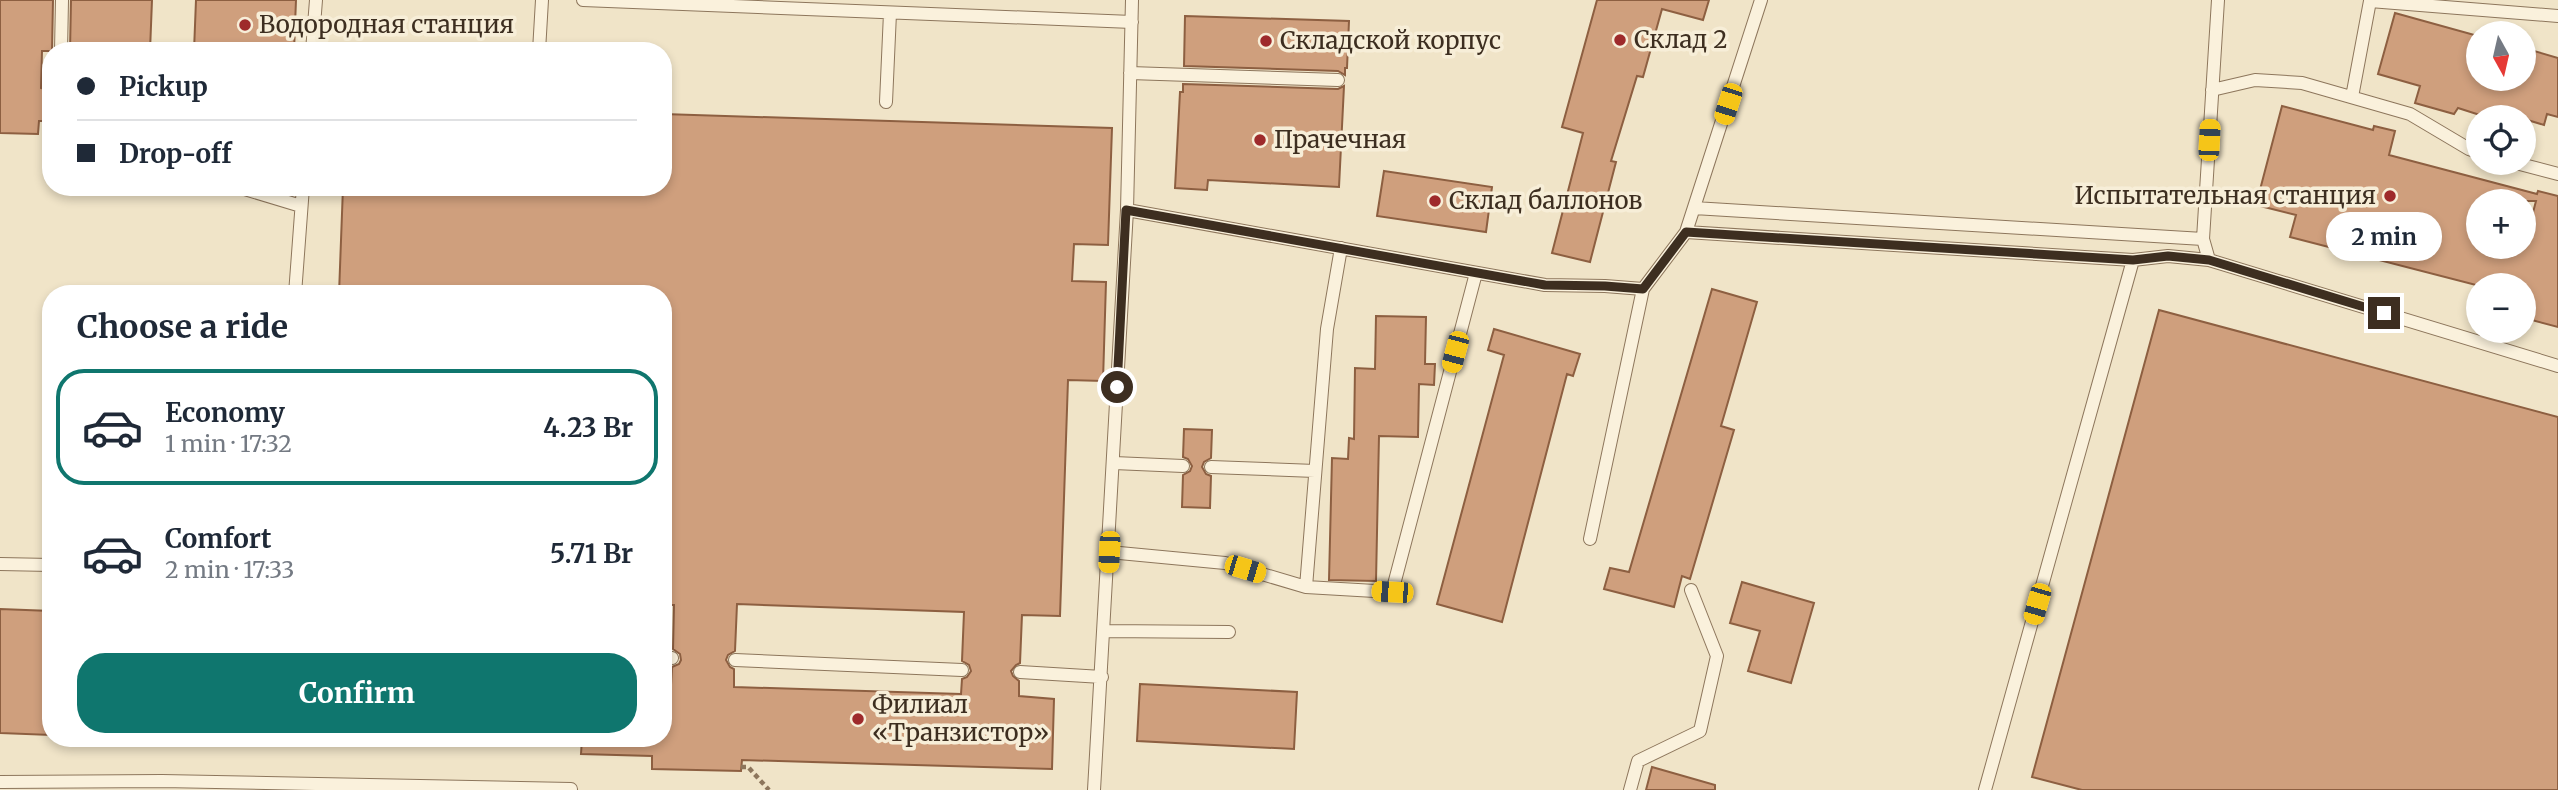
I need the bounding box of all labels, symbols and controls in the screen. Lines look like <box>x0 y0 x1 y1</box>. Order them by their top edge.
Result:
place label: Водородная станция <box>259 9 514 40</box>
marker: Водородная станция <box>237 17 253 33</box>
north arrow <box>2466 21 2536 91</box>
map controls <box>2466 21 2536 343</box>
place label: Склад 2 <box>1634 24 1728 55</box>
place label: Складской корпус <box>1280 25 1501 56</box>
marker: Склад 2 <box>1612 32 1628 48</box>
marker: Складской корпус <box>1258 33 1274 49</box>
text: Pickup <box>119 70 208 103</box>
car <box>1712 81 1745 127</box>
button: locate <box>2466 105 2536 175</box>
car <box>2198 118 2221 162</box>
place label: Прачечная <box>1274 124 1406 155</box>
marker: Прачечная <box>1252 132 1268 148</box>
text: Drop-off <box>119 137 232 170</box>
place label: Испытательная станция <box>2075 180 2376 211</box>
place label: Склад баллонов <box>1449 185 1642 216</box>
marker: Испытательная станция <box>2382 188 2398 204</box>
button: + <box>2466 189 2536 259</box>
marker: Склад баллонов <box>1427 193 1443 209</box>
callout: 2 min <box>2326 212 2442 260</box>
text: 2 min <box>2351 222 2417 251</box>
button: − <box>2466 273 2536 343</box>
route end <box>2368 297 2400 329</box>
text: Choose a ride <box>77 307 288 347</box>
car <box>1440 329 1471 375</box>
route start <box>1101 371 1133 403</box>
icon: car <box>81 396 144 459</box>
text: Economy <box>165 396 285 429</box>
text: 4.23 Br <box>543 411 633 444</box>
text: 1 min · 17:32 <box>165 429 292 458</box>
icon: car <box>81 522 144 585</box>
text: Comfort <box>165 522 271 555</box>
car <box>1098 530 1121 574</box>
text: 5.71 Br <box>550 537 633 570</box>
car <box>1222 553 1269 585</box>
text: 2 min · 17:33 <box>165 555 294 584</box>
car <box>1371 580 1414 604</box>
car <box>2022 581 2053 627</box>
button: Confirm <box>77 653 637 733</box>
place label: Филиал «Транзистор» <box>872 689 1049 748</box>
marker: Филиал «Транзистор» <box>850 711 866 727</box>

